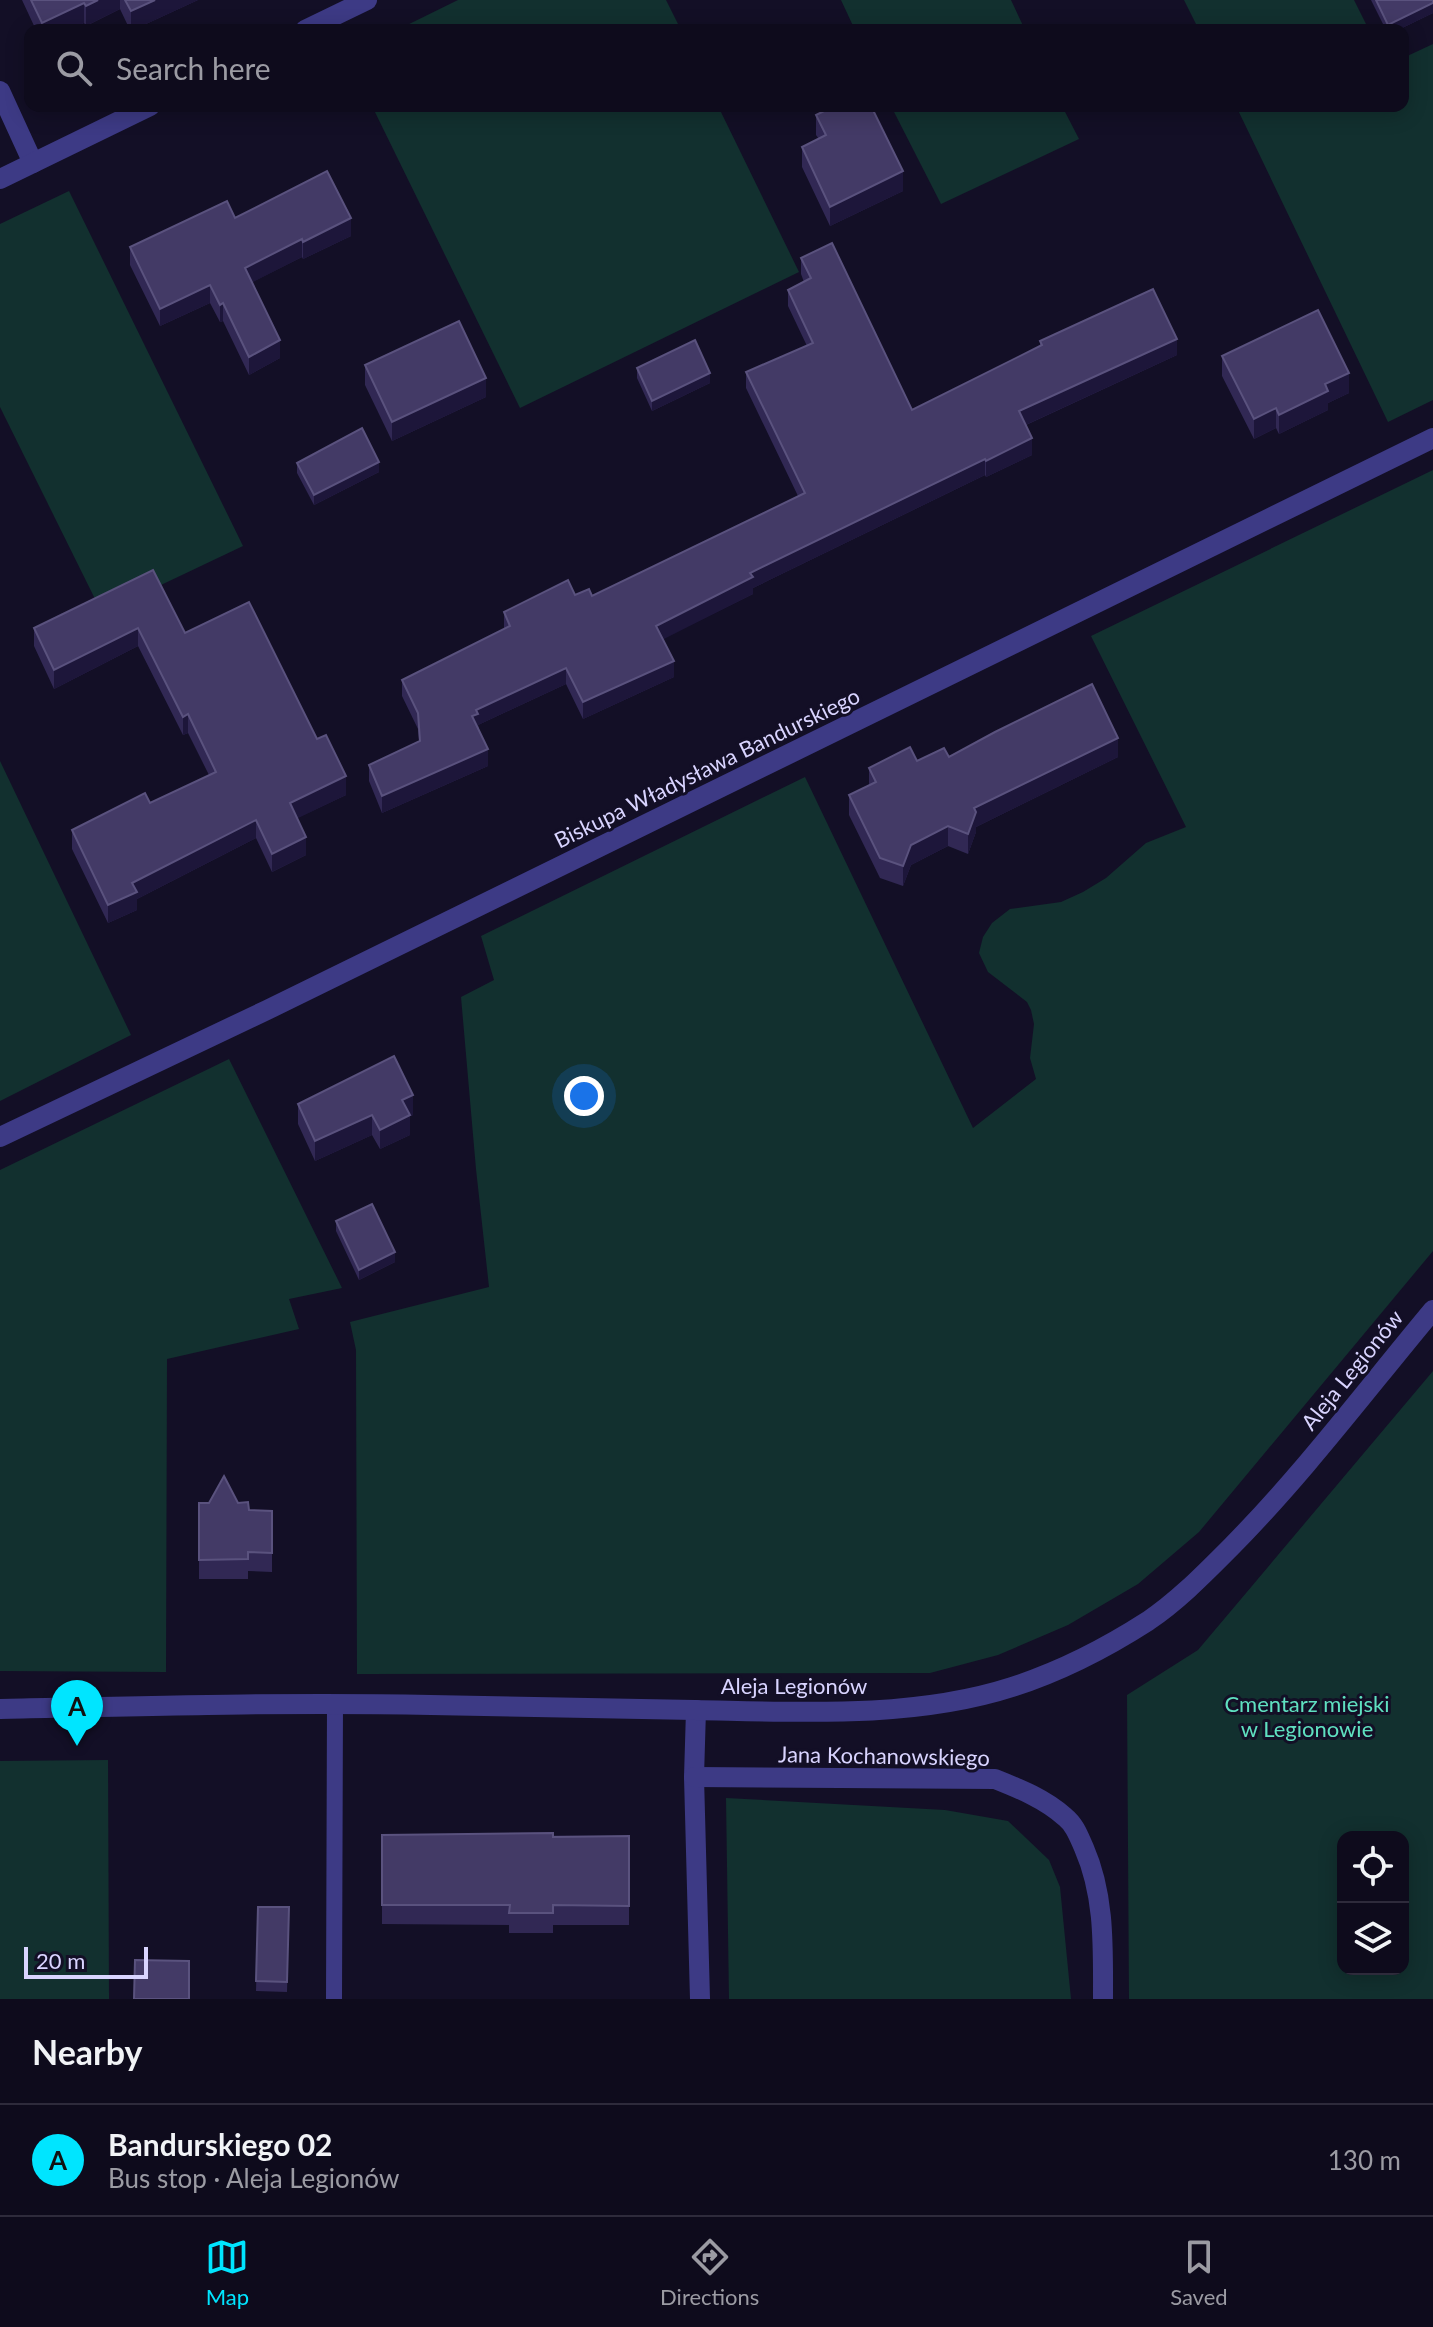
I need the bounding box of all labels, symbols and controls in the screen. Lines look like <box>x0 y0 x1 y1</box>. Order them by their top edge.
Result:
search box <box>24 24 1409 112</box>
icon: search <box>52 46 96 90</box>
text: Search here <box>116 50 271 86</box>
street label: Biskupa Władysława Bandurskiego <box>550 682 864 853</box>
your location <box>564 1076 604 1116</box>
street label: Aleja Legionów <box>1295 1304 1408 1435</box>
street label: Aleja Legionów <box>721 1672 867 1699</box>
pin: A <box>51 1680 103 1746</box>
park label: Cmentarz miejski w Legionowie <box>1224 1690 1390 1742</box>
street label: Jana Kochanowskiego <box>778 1740 990 1771</box>
map controls <box>1337 1831 1409 1975</box>
button: locate <box>1337 1831 1409 1903</box>
button: layers <box>1337 1903 1409 1975</box>
scale bar <box>24 1943 148 1979</box>
text: 20 m <box>36 1947 85 1974</box>
text: Nearby <box>32 2031 143 2072</box>
text: Bandurskiego 02 <box>108 2126 333 2162</box>
text: A <box>49 2144 67 2176</box>
text: 130 m <box>1328 2144 1401 2176</box>
text: Bus stop · Aleja Legionów <box>108 2162 399 2194</box>
tab: Map <box>205 2235 249 2310</box>
tab: Directions <box>660 2235 759 2310</box>
tab: Saved <box>1170 2235 1228 2310</box>

